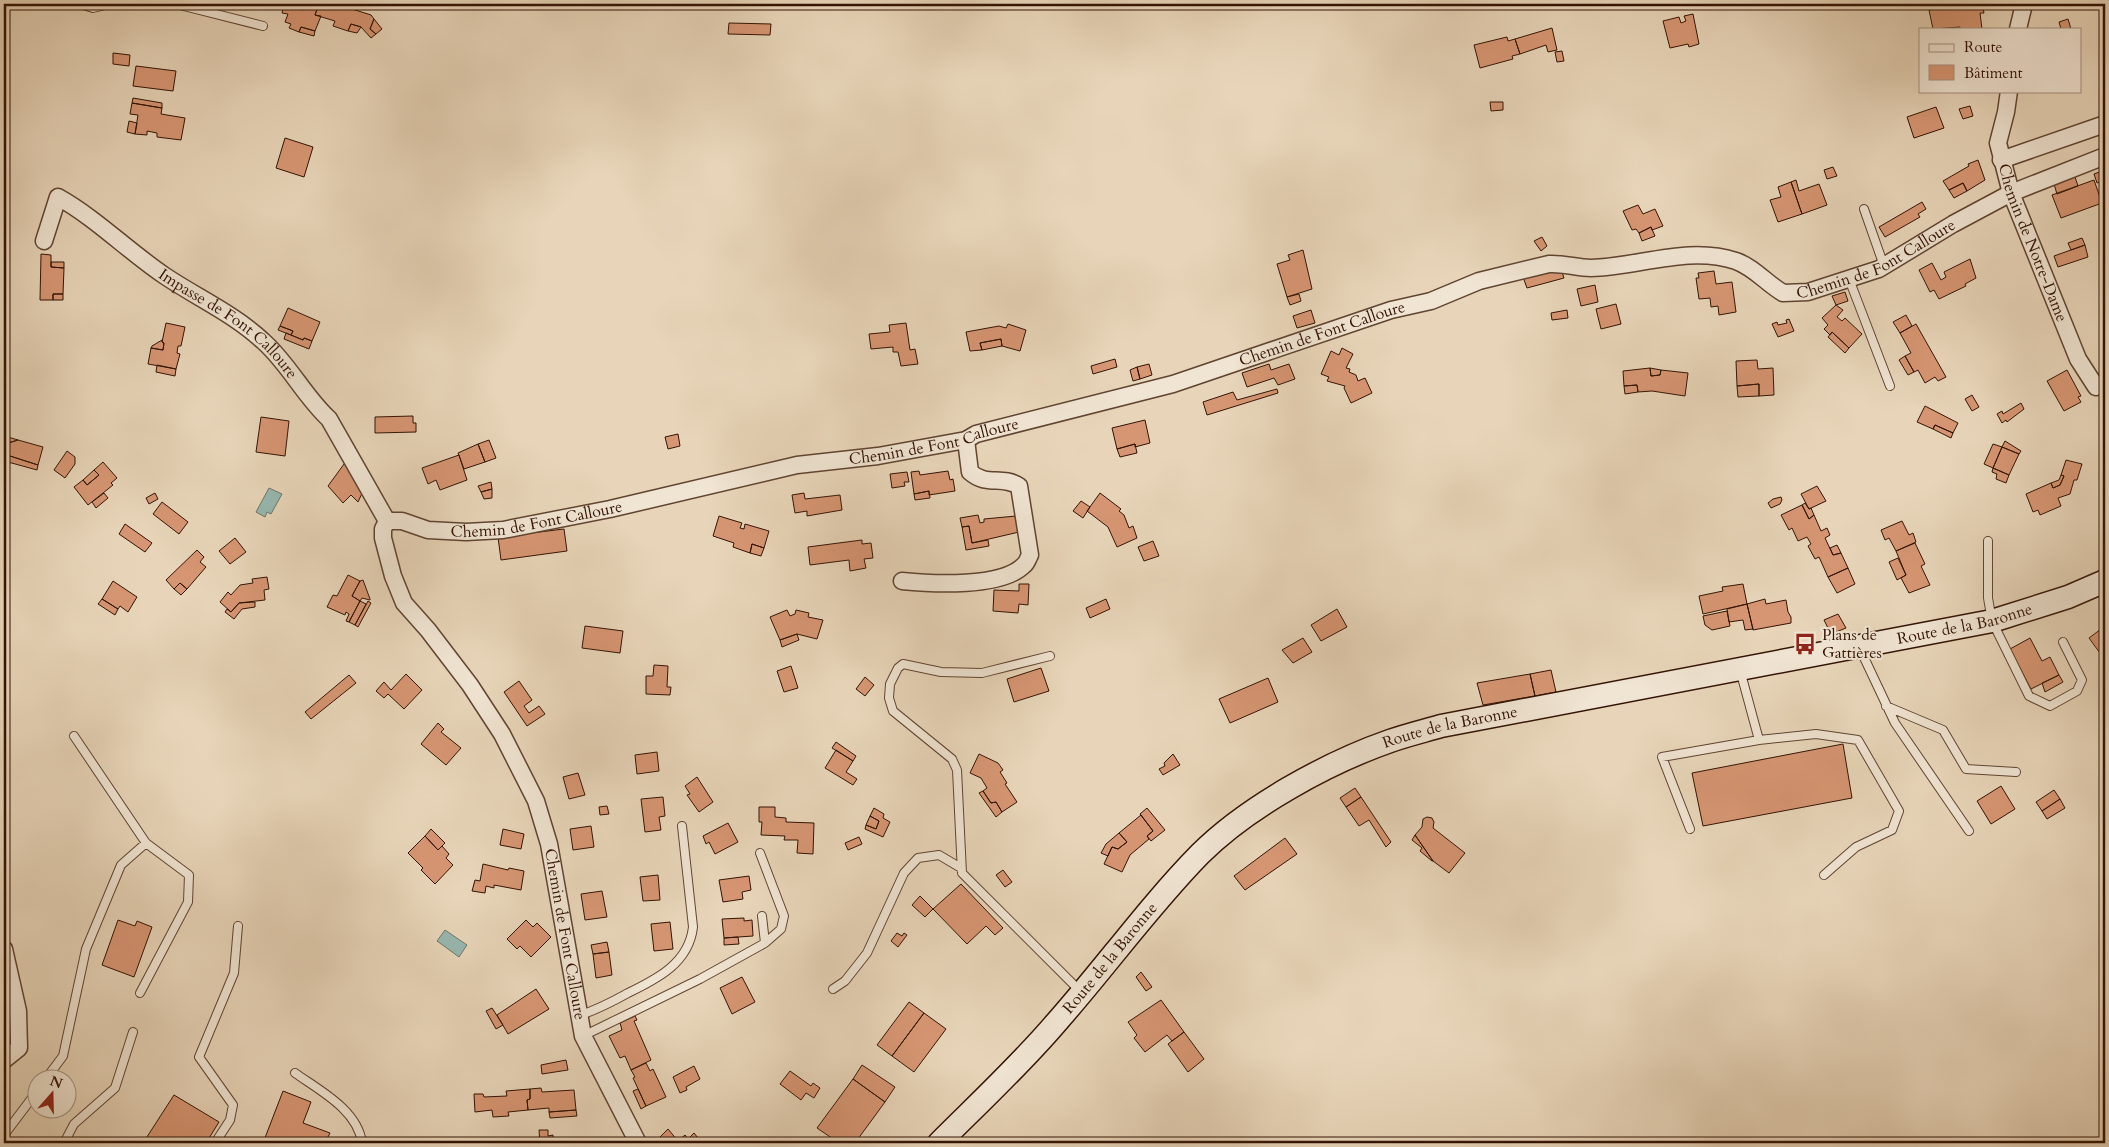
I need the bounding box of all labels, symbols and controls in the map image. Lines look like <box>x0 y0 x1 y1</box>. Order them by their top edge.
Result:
legend <box>1919 28 2082 92</box>
text: Route <box>1964 37 2002 57</box>
text: Bâtiment <box>1964 63 2023 83</box>
street label: Chemin de Notre-Dame <box>1993 161 2073 325</box>
street label: Chemin de Font Calloure <box>1796 214 1960 303</box>
street label: Impasse de Font Calloure <box>154 264 303 383</box>
street label: Chemin de Font Calloure <box>1236 296 1407 372</box>
street label: Chemin de Font Calloure <box>848 413 1021 470</box>
street label: Chemin de Font Calloure <box>450 495 624 543</box>
street label: Route de la Baronne <box>1895 598 2035 650</box>
place label: Plans de Gattières <box>1822 624 1882 664</box>
bus stop icon: Plans de Gattières <box>1792 631 1818 657</box>
street label: Route de la Baronne <box>1379 701 1519 754</box>
street label: Chemin de Font Calloure <box>539 847 591 1022</box>
street label: Route de la Baronne <box>1058 898 1162 1019</box>
north arrow <box>28 1070 78 1120</box>
text: N <box>47 1071 65 1093</box>

